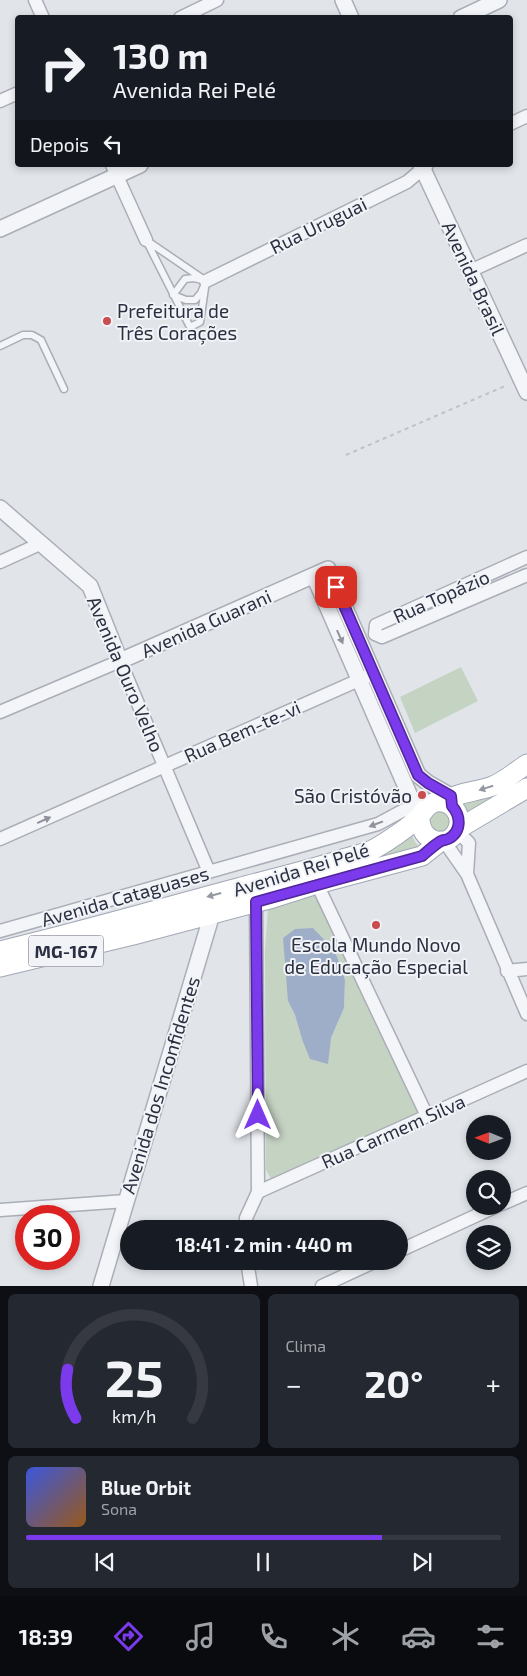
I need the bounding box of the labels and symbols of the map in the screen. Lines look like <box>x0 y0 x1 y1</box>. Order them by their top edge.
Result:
street label: Rua Uruguai <box>266 192 370 258</box>
street label: Avenida Brasil <box>438 218 511 339</box>
place label: Prefeitura de Três Corações <box>117 299 237 345</box>
marker: Prefeitura de Três Corações <box>101 315 113 327</box>
street label: Rua Topázio <box>389 565 493 627</box>
pin <box>315 566 357 608</box>
street label: Avenida Guarani <box>137 584 275 662</box>
street label: Avenida Ouro Velho <box>83 593 169 755</box>
one-way arrow <box>337 630 345 644</box>
street label: Rua Bem-te-vi <box>180 695 304 767</box>
place label: São Cristóvão <box>294 784 412 807</box>
one-way arrow <box>479 784 494 792</box>
marker: São Cristóvão <box>416 789 428 801</box>
one-way arrow <box>37 815 51 823</box>
one-way arrow <box>368 820 383 828</box>
street label: Avenida Rei Pelé <box>230 837 372 901</box>
street label: Avenida Cataguases <box>39 861 211 931</box>
one-way arrow <box>206 891 221 899</box>
marker: Escola Mundo Novo de Educação Especial <box>370 919 382 931</box>
place label: Escola Mundo Novo de Educação Especial <box>284 933 468 979</box>
road number: MG-167 <box>28 936 104 966</box>
street label: Avenida dos Inconfidentes <box>116 973 204 1197</box>
position arrow <box>231 1088 283 1140</box>
street label: Rua Carmem Silva <box>318 1089 468 1173</box>
north arrow <box>466 1115 511 1160</box>
speed limit sign: 30 <box>15 1205 80 1270</box>

